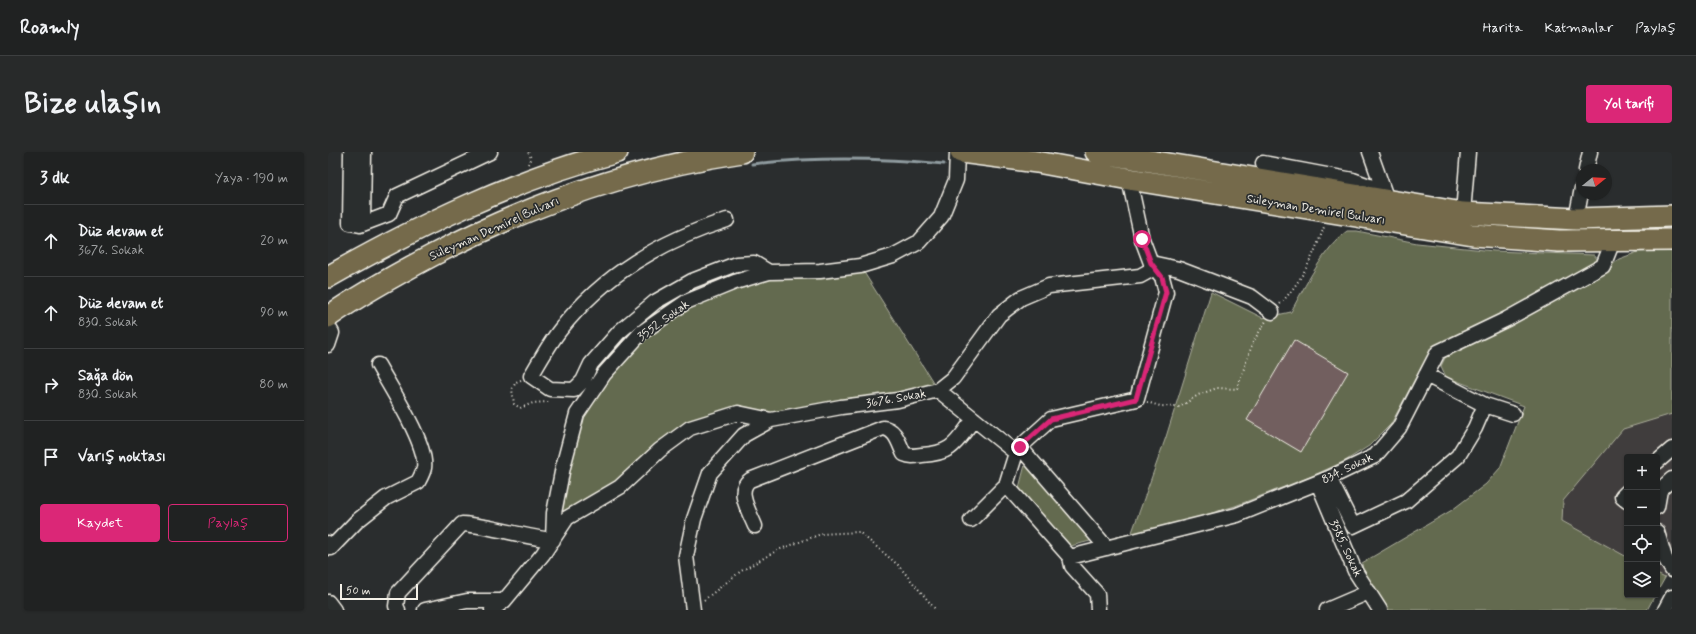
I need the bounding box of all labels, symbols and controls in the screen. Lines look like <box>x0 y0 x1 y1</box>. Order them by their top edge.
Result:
text: Roamly <box>20 15 79 40</box>
text: Harita <box>1482 19 1523 37</box>
text: Katmanlar <box>1545 19 1613 37</box>
text: Paylaş <box>1635 19 1676 37</box>
button: Yol tarifi <box>1586 85 1672 123</box>
text: Bize ulaşın <box>24 86 161 123</box>
north arrow <box>1576 164 1612 200</box>
text: 3 dk <box>40 167 70 189</box>
text: Yaya · 190 m <box>215 170 288 187</box>
street label: Süleyman Demirel Bulvarı <box>1245 191 1386 229</box>
street label: Süleyman Demirel Bulvarı <box>427 193 562 265</box>
text: Düz devam et <box>78 222 163 242</box>
icon: ahead <box>40 230 62 252</box>
route start <box>1133 230 1151 248</box>
text: 20 m <box>260 232 288 249</box>
text: 3676. Sokak <box>78 242 144 259</box>
text: Düz devam et <box>78 294 163 314</box>
street label: 3552. Sokak <box>634 297 693 345</box>
icon: ahead <box>40 302 62 324</box>
text: 90 m <box>260 304 288 321</box>
text: 830. Sokak <box>78 314 138 331</box>
text: Sağa dön <box>78 366 133 386</box>
icon: right <box>40 374 62 396</box>
text: 80 m <box>259 376 288 393</box>
text: 830. Sokak <box>78 386 138 403</box>
street label: 3676. Sokak <box>865 386 928 412</box>
route end <box>1011 438 1029 456</box>
icon: arrive <box>40 446 62 468</box>
text: Varış noktası <box>78 447 166 467</box>
street label: 834. Sokak <box>1319 450 1376 488</box>
map controls <box>1624 454 1660 598</box>
button: + <box>1624 454 1660 490</box>
button: − <box>1624 490 1660 526</box>
button: Kaydet <box>40 504 160 542</box>
button: Paylaş <box>168 504 288 542</box>
street label: 3585. Sokak <box>1325 517 1365 580</box>
button: locate <box>1624 526 1660 562</box>
button: layers <box>1624 562 1660 598</box>
scale bar <box>340 582 418 601</box>
text: 50 m <box>346 584 371 598</box>

